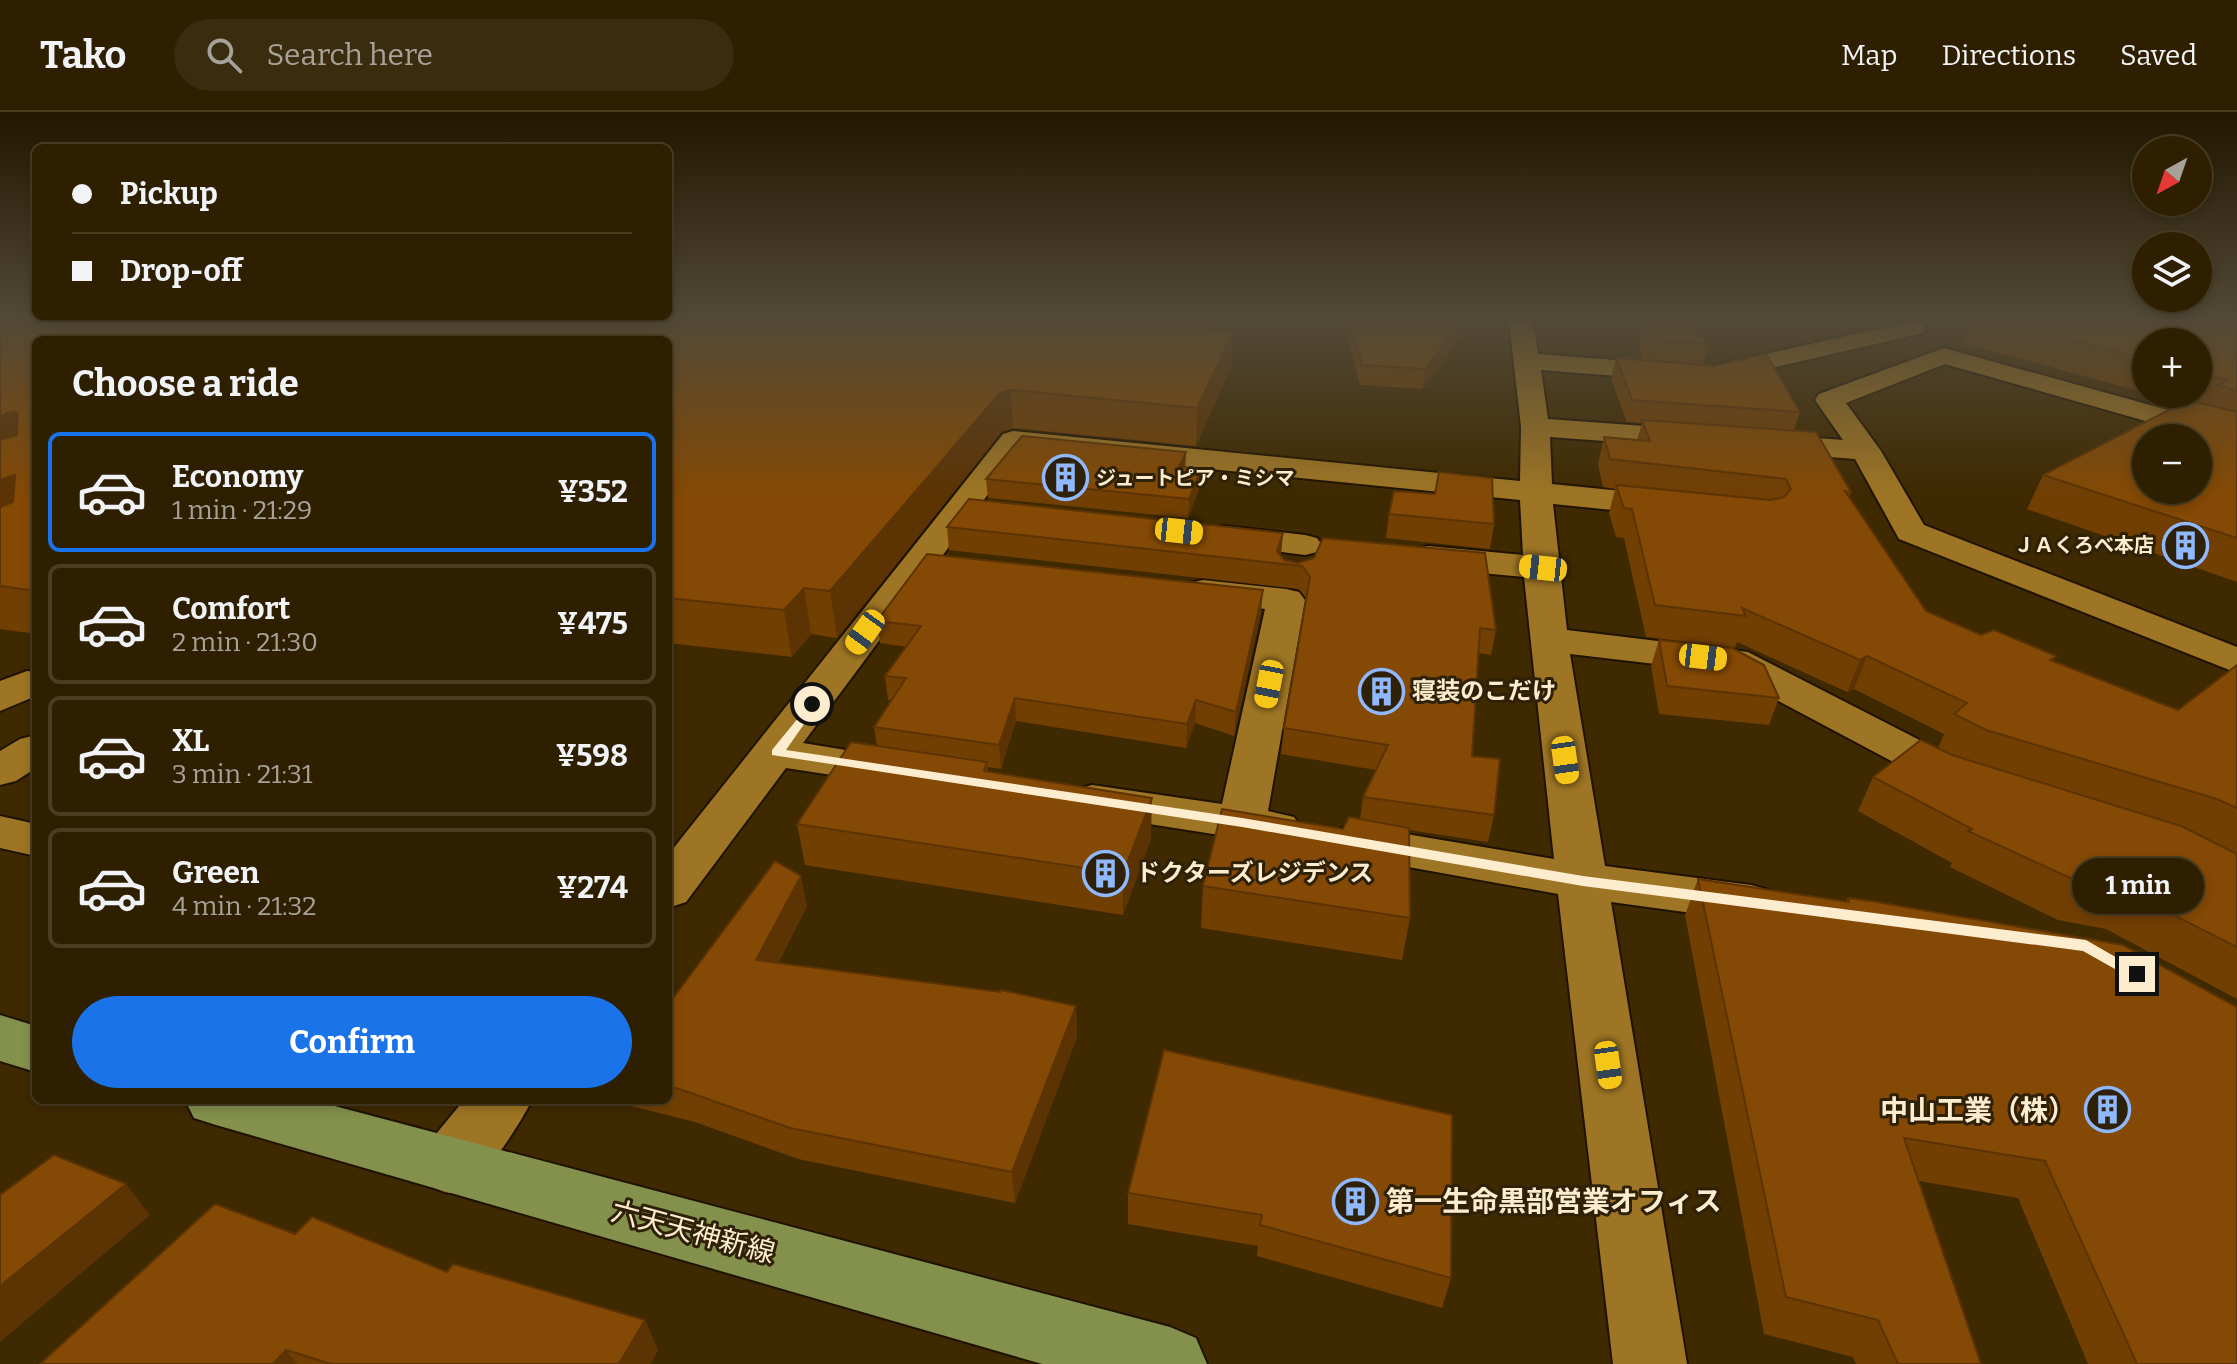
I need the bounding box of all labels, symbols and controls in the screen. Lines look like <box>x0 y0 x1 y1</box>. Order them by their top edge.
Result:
search box <box>174 19 734 91</box>
text: Tako <box>40 32 126 78</box>
icon: search <box>202 33 246 77</box>
text: Search here <box>266 37 433 73</box>
text: Map <box>1841 39 1897 72</box>
text: Directions <box>1941 39 2076 72</box>
text: Saved <box>2120 39 2197 72</box>
north arrow <box>2132 136 2212 216</box>
map controls <box>2132 136 2212 504</box>
text: Pickup <box>120 176 218 212</box>
button: layers <box>2132 232 2212 312</box>
text: Drop-off <box>120 253 242 289</box>
button: + <box>2132 328 2212 408</box>
text: Choose a ride <box>72 362 299 406</box>
button: − <box>2132 424 2212 504</box>
building icon: ジュートピア・ミシマ <box>1041 454 1089 502</box>
icon: car <box>76 456 148 528</box>
text: Economy <box>172 459 303 495</box>
place label: ジュートピア・ミシマ <box>1096 466 1295 490</box>
text: ¥352 <box>558 474 628 510</box>
text: 1 min · 21:29 <box>172 495 312 526</box>
car <box>1154 517 1204 545</box>
building icon: ＪＡくろべ本店 <box>2161 521 2209 569</box>
place label: ＪＡくろべ本店 <box>2014 533 2154 557</box>
car <box>1518 554 1568 582</box>
icon: car <box>76 588 148 660</box>
text: Comfort <box>172 591 290 627</box>
text: ¥475 <box>557 606 628 642</box>
car <box>841 606 889 658</box>
text: 2 min · 21:30 <box>172 627 318 658</box>
car <box>1678 642 1728 672</box>
car <box>1253 658 1285 710</box>
building icon: 寝装のこだけ <box>1357 667 1405 715</box>
place label: 寝装のこだけ <box>1412 677 1556 705</box>
route start <box>794 686 830 722</box>
icon: car <box>76 720 148 792</box>
text: XL <box>172 723 209 759</box>
car <box>1550 735 1580 785</box>
text: ¥598 <box>556 738 628 774</box>
text: 3 min · 21:31 <box>172 759 312 790</box>
building icon: ドクターズレジデンス <box>1081 849 1129 897</box>
icon: car <box>76 852 148 924</box>
text: Green <box>172 855 259 891</box>
callout: 1 min <box>2071 858 2203 914</box>
place label: ドクターズレジデンス <box>1136 859 1373 887</box>
text: ¥274 <box>556 870 628 906</box>
text: 1 min <box>2105 870 2171 901</box>
text: 4 min · 21:32 <box>172 891 316 922</box>
route end <box>2119 956 2155 992</box>
button: Confirm <box>72 996 632 1088</box>
car <box>1593 1040 1623 1090</box>
building icon: 中山工業（株） <box>2083 1086 2131 1134</box>
place label: 中山工業（株） <box>1880 1094 2076 1127</box>
building icon: 第一生命黒部営業オフィス <box>1331 1177 1379 1225</box>
place label: 第一生命黒部営業オフィス <box>1386 1185 1721 1218</box>
street label: 六天天神新線 <box>608 1194 778 1270</box>

